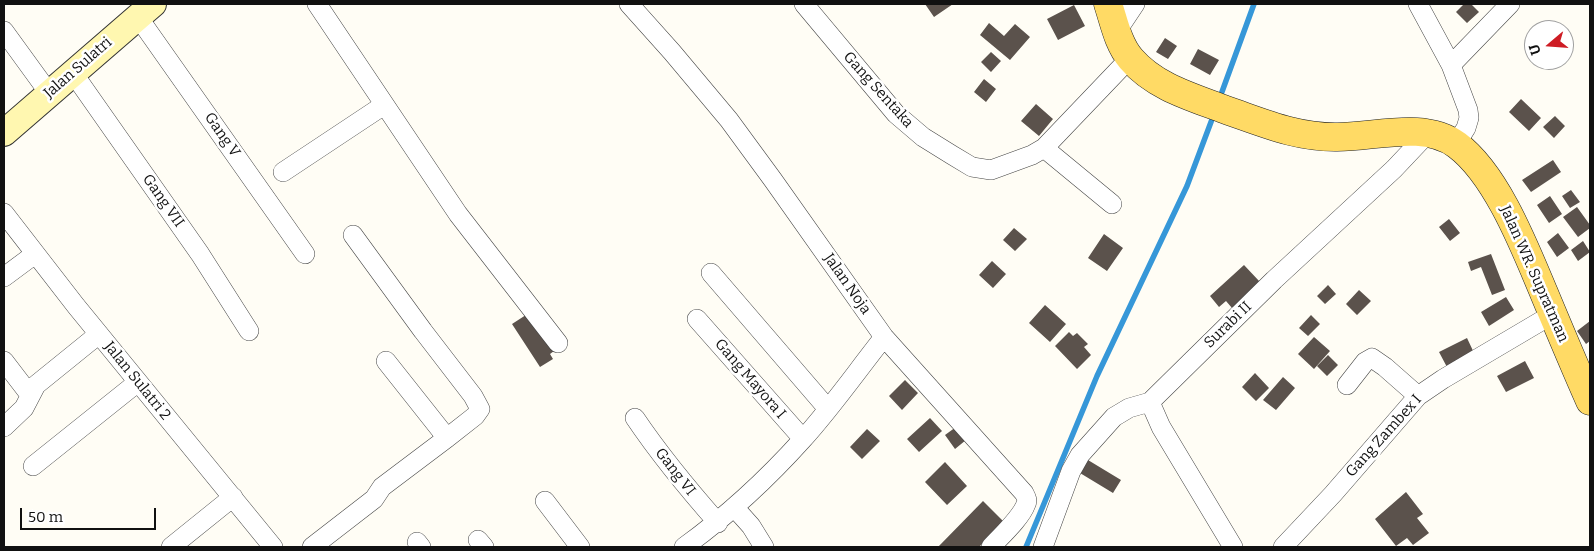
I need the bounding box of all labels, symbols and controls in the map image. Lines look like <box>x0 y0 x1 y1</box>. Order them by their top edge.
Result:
north arrow <box>1524 20 1574 70</box>
street label: Jalan Sulatri <box>40 34 116 102</box>
text: U <box>1526 42 1545 57</box>
street label: Gang Sentaka <box>839 48 917 132</box>
street label: Gang V <box>200 109 244 161</box>
street label: Gang VII <box>138 171 188 231</box>
street label: Jalan WR. Supratman <box>1496 203 1572 345</box>
street label: Jalan Noja <box>820 250 874 318</box>
street label: Surabi II <box>1200 298 1256 352</box>
street label: Gang Mayora I <box>711 335 789 423</box>
street label: Jalan Sulatri 2 <box>100 338 174 424</box>
street label: Gang Zambex I <box>1342 391 1426 481</box>
street label: Gang VI <box>651 445 699 499</box>
scale bar <box>22 498 159 530</box>
text: 50 m <box>28 508 63 526</box>

